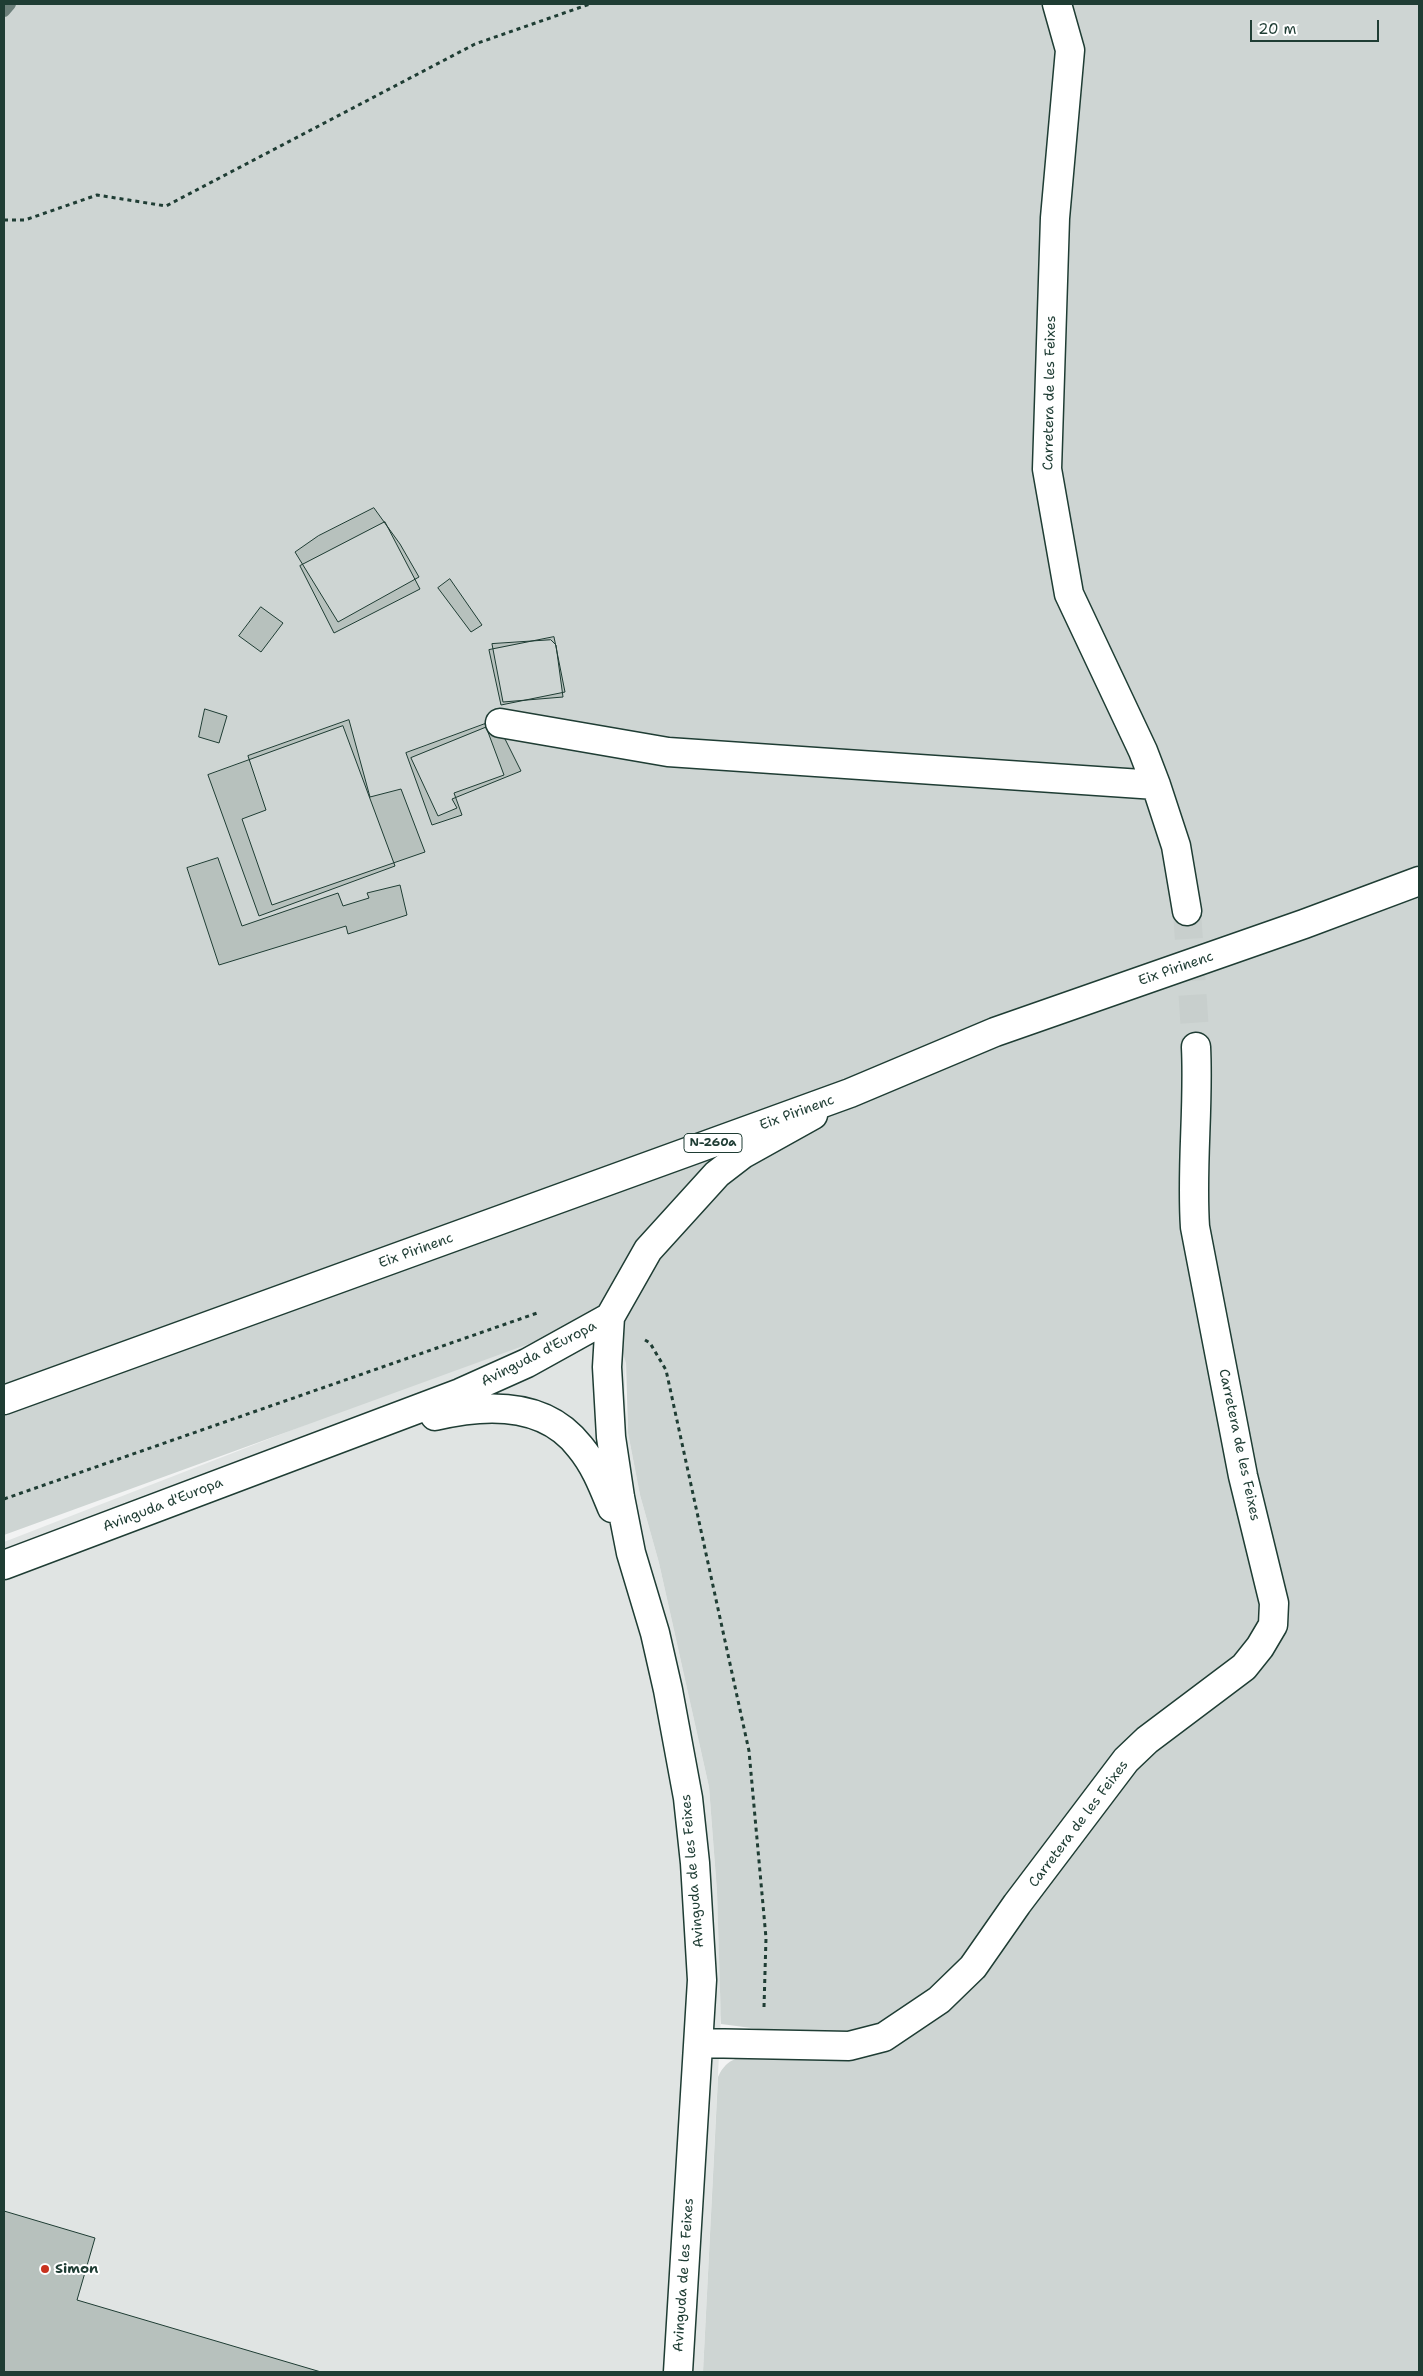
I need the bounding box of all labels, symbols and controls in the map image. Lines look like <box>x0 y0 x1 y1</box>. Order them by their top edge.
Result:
scale bar <box>1253 10 1382 42</box>
text: 20 m <box>1258 19 1297 39</box>
street label: Carretera de les Feixes <box>1040 315 1060 471</box>
street label: Eix Pirinenc <box>1136 948 1216 990</box>
street label: Eix Pirinenc <box>757 1092 837 1134</box>
road number: N-260a <box>684 1134 742 1152</box>
street label: Eix Pirinenc <box>376 1230 456 1272</box>
street label: Avinguda d'Europa <box>478 1318 600 1390</box>
street label: Carretera de les Feixes <box>1215 1368 1263 1522</box>
street label: Avinguda d'Europa <box>101 1474 225 1536</box>
street label: Carretera de les Feixes <box>1026 1757 1132 1891</box>
street label: Avinguda de les Feixes <box>678 1793 708 1949</box>
street label: Avinguda de les Feixes <box>670 2198 698 2352</box>
place label: Simon <box>55 2261 98 2277</box>
marker: Simon <box>39 2263 51 2275</box>

